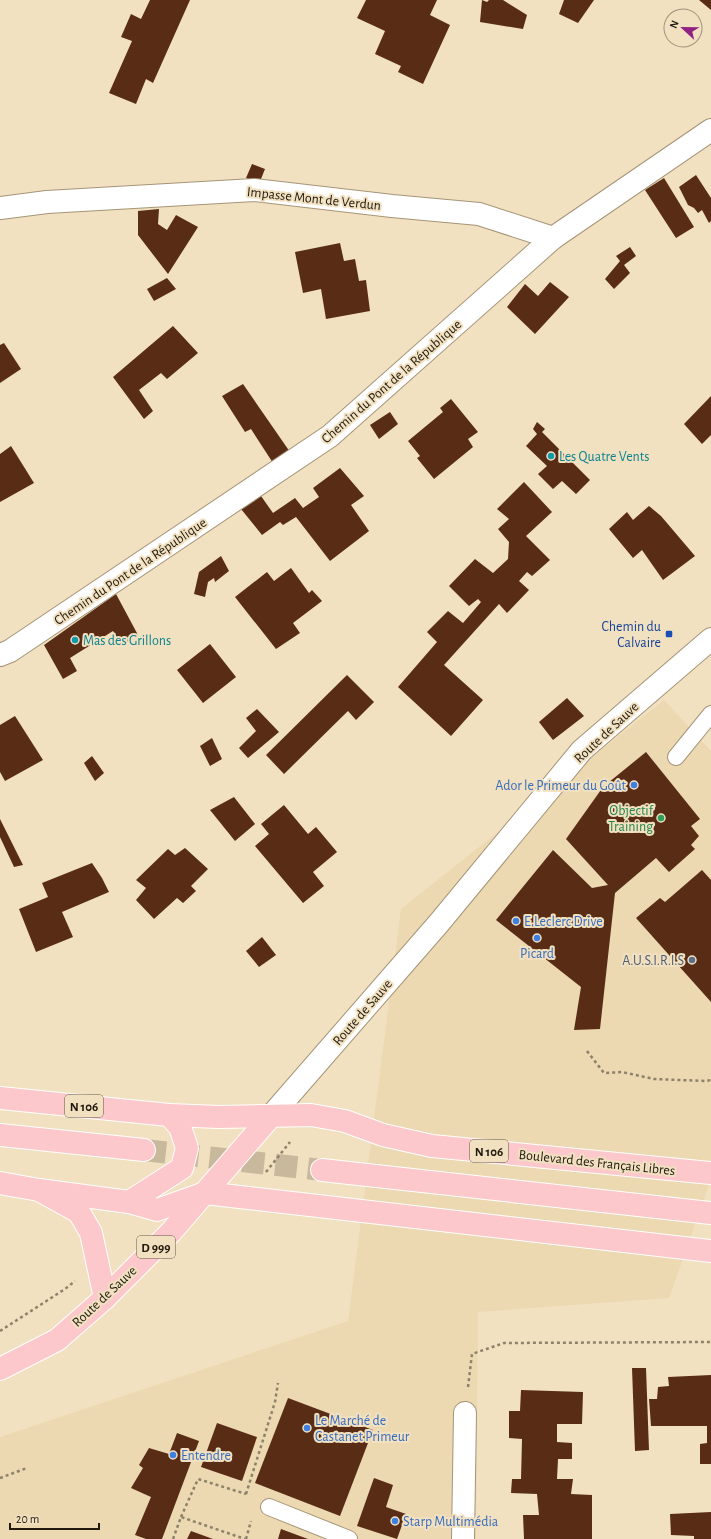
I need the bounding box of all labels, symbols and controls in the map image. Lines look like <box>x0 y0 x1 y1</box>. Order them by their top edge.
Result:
north arrow <box>663 8 703 48</box>
text: N <box>668 19 681 30</box>
street label: Impasse Mont de Verdun <box>246 185 382 213</box>
street label: Chemin du Pont de la République <box>319 317 464 446</box>
place label: Les Quatre Vents <box>559 450 649 464</box>
marker: Les Quatre Vents <box>546 451 556 461</box>
street label: Chemin du Pont de la République <box>52 516 209 628</box>
place label: Chemin du Calvaire <box>601 620 661 650</box>
marker: Chemin du Calvaire <box>664 629 674 639</box>
place label: Mas des Grillons <box>83 634 171 648</box>
marker: Mas des Grillons <box>70 635 80 645</box>
street label: Route de Sauve <box>572 700 642 766</box>
place label: Ador le Primeur du Goût <box>495 779 627 793</box>
marker: Ador le Primeur du Goût <box>629 780 639 790</box>
place label: Objectif Training <box>608 804 654 834</box>
marker: Objectif Training <box>656 813 666 823</box>
place label: E.Leclerc Drive <box>524 915 603 929</box>
marker: E.Leclerc Drive <box>511 916 521 926</box>
marker: Picard <box>532 933 542 943</box>
place label: Picard <box>520 947 554 961</box>
place label: A.U.S.I.R.I.S <box>622 954 684 968</box>
marker: A.U.S.I.R.I.S <box>687 955 697 965</box>
street label: Route de Sauve <box>330 977 395 1048</box>
road number: N 106 <box>65 1095 103 1117</box>
road number: N 106 <box>470 1140 508 1162</box>
street label: Boulevard des Français Libres <box>518 1148 676 1178</box>
road number: D 999 <box>137 1236 175 1258</box>
street label: Route de Sauve <box>70 1264 140 1330</box>
place label: Le Marché de Castanet Primeur <box>315 1414 410 1444</box>
marker: Le Marché de Castanet Primeur <box>302 1423 312 1433</box>
place label: Entendre <box>181 1449 231 1463</box>
marker: Entendre <box>168 1450 178 1460</box>
scale bar <box>10 1505 99 1531</box>
text: 20 m <box>16 1513 39 1525</box>
place label: Starp Multimédia <box>403 1515 499 1529</box>
marker: Starp Multimédia <box>390 1516 400 1526</box>

